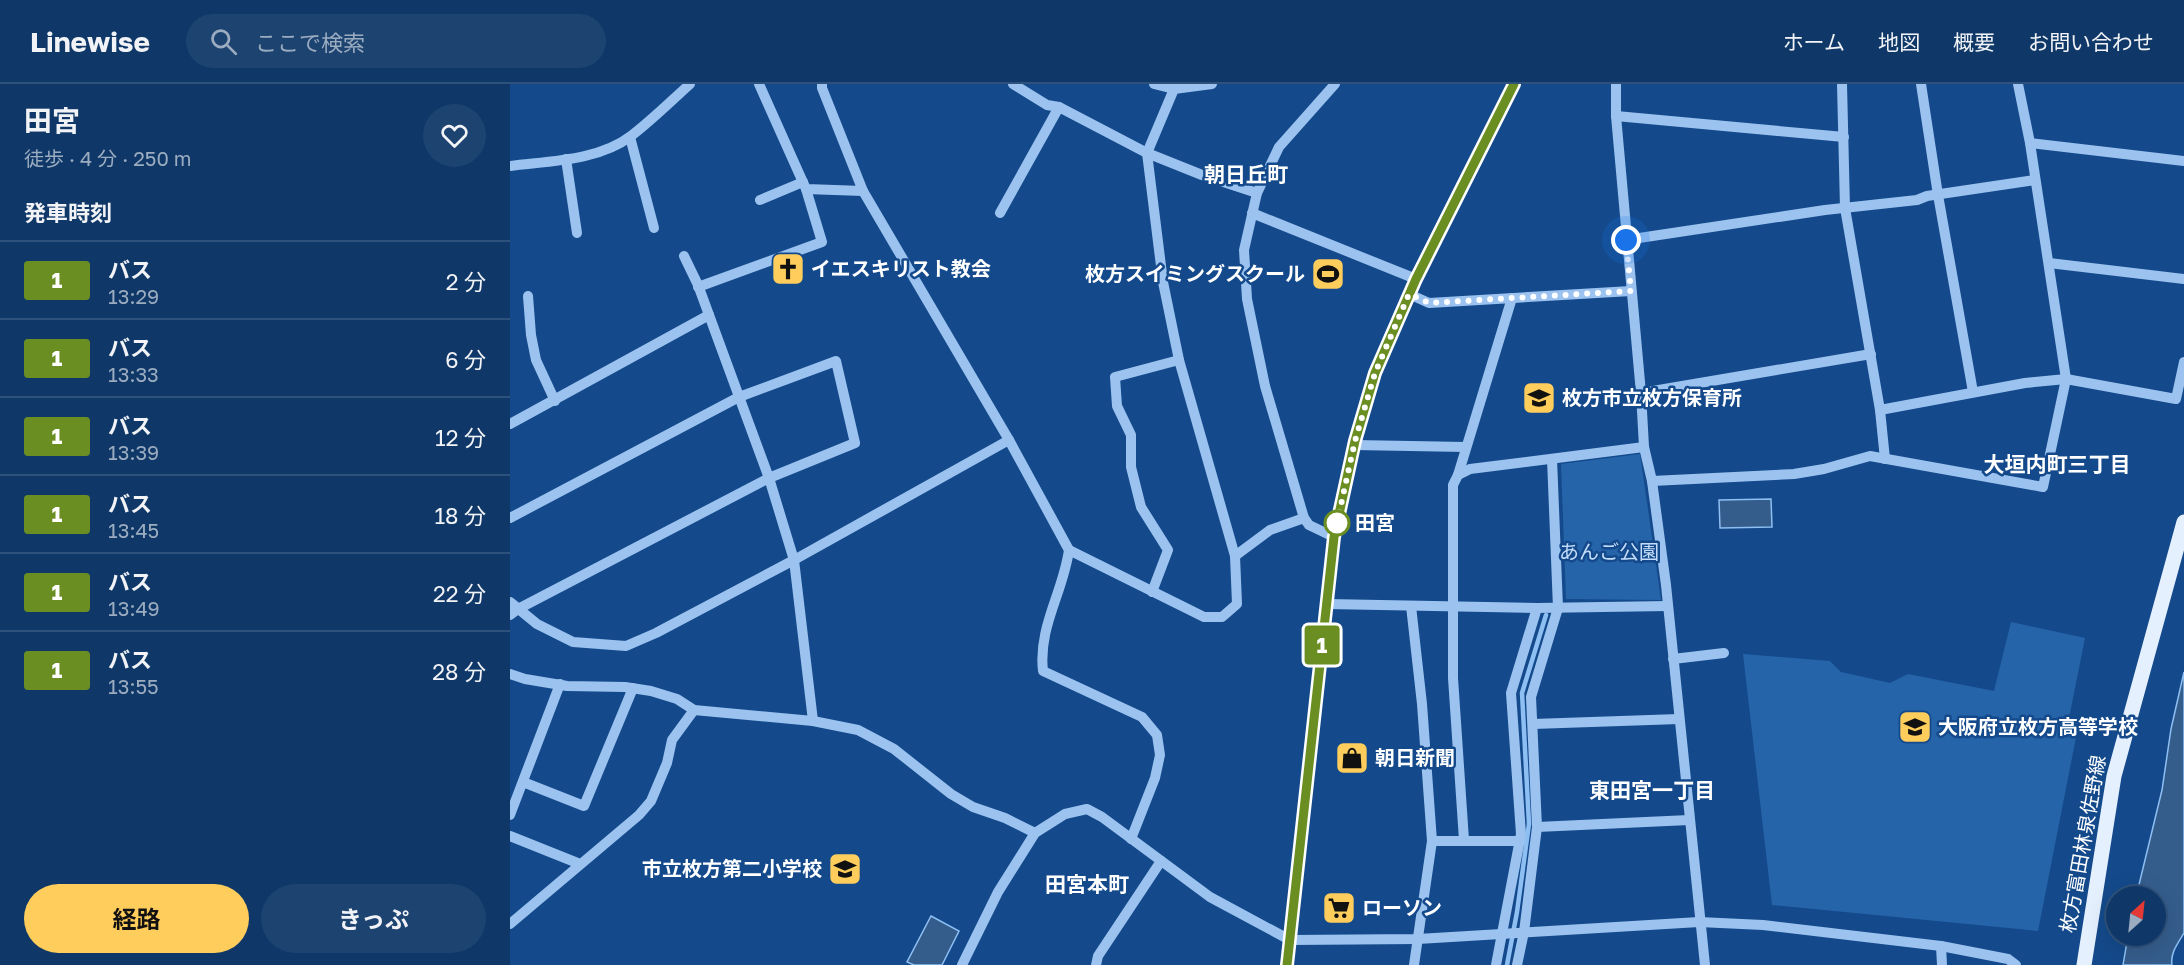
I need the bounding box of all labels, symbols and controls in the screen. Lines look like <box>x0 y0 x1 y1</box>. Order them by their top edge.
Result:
search box <box>186 14 606 68</box>
text: Linewise <box>30 25 150 58</box>
icon: search <box>207 25 240 58</box>
text: ここで検索 <box>255 29 365 56</box>
text: ホーム <box>1783 29 1845 55</box>
text: 地図 <box>1878 29 1920 55</box>
text: 概要 <box>1953 29 1995 55</box>
text: お問い合わせ <box>2028 29 2154 55</box>
text: 田宮 <box>24 104 80 137</box>
button: heart <box>423 104 486 167</box>
text: 徒歩 · 4 分 · 250 m <box>24 146 192 170</box>
district label: 朝日丘町 <box>1204 161 1288 187</box>
text: 発車時刻 <box>24 199 112 226</box>
your location <box>1611 225 1641 255</box>
church icon: イエスキリスト教会 <box>770 251 806 287</box>
text: バス <box>108 256 152 283</box>
place label: イエスキリスト教会 <box>811 256 991 280</box>
sports icon: 枚方スイミングスクール <box>1310 256 1346 292</box>
place label: 枚方スイミングスクール <box>1085 261 1305 285</box>
text: 1 <box>52 267 62 293</box>
text: 2 分 <box>446 268 486 295</box>
text: 13:29 <box>108 284 159 308</box>
text: バス <box>108 334 152 361</box>
text: 1 <box>52 345 62 371</box>
text: 6 分 <box>445 346 486 373</box>
text: 13:33 <box>108 362 159 386</box>
school or university icon: 枚方市立枚方保育所 <box>1521 380 1557 416</box>
place label: 枚方市立枚方保育所 <box>1562 385 1742 409</box>
text: バス <box>108 412 152 439</box>
text: 1 <box>52 423 62 449</box>
text: 12 分 <box>435 424 486 451</box>
text: 13:39 <box>108 440 159 464</box>
district label: 大垣内町三丁目 <box>1984 451 2131 477</box>
text: バス <box>108 490 152 517</box>
text: 1 <box>52 501 62 527</box>
text: 18 分 <box>434 502 486 529</box>
marker: 田宮 <box>1324 510 1350 536</box>
place label: 田宮 <box>1355 510 1395 534</box>
text: 13:45 <box>108 518 159 542</box>
park label: あんご公園 <box>1559 539 1659 563</box>
text: バス <box>108 568 152 595</box>
text: 1 <box>52 579 62 605</box>
text: 22 分 <box>433 580 486 607</box>
text: 13:49 <box>108 596 160 620</box>
line badge: 1 <box>1302 626 1342 664</box>
text: 1 <box>1317 632 1327 658</box>
text: バス <box>108 646 152 673</box>
text: 1 <box>52 657 62 683</box>
text: 28 分 <box>432 658 486 685</box>
text: 13:55 <box>108 674 159 698</box>
school or university icon: 大阪府立枚方高等学校 <box>1897 709 1933 745</box>
place label: 大阪府立枚方高等学校 <box>1938 714 2138 738</box>
shop icon: 朝日新聞 <box>1334 740 1370 776</box>
place label: 朝日新聞 <box>1375 745 1455 769</box>
street label: 枚方富田林泉佐野線 <box>2055 753 2109 935</box>
district label: 東田宮一丁目 <box>1589 777 1715 803</box>
school or university icon: 市立枚方第二小学校 <box>827 851 863 887</box>
place label: 市立枚方第二小学校 <box>642 856 822 880</box>
district label: 田宮本町 <box>1045 871 1129 897</box>
button: 経路 <box>24 884 249 953</box>
button: きっぷ <box>261 884 486 953</box>
north arrow <box>2106 886 2166 946</box>
map controls <box>2106 886 2166 946</box>
supermarket icon: ローソン <box>1321 890 1357 926</box>
place label: ローソン <box>1362 895 1442 919</box>

